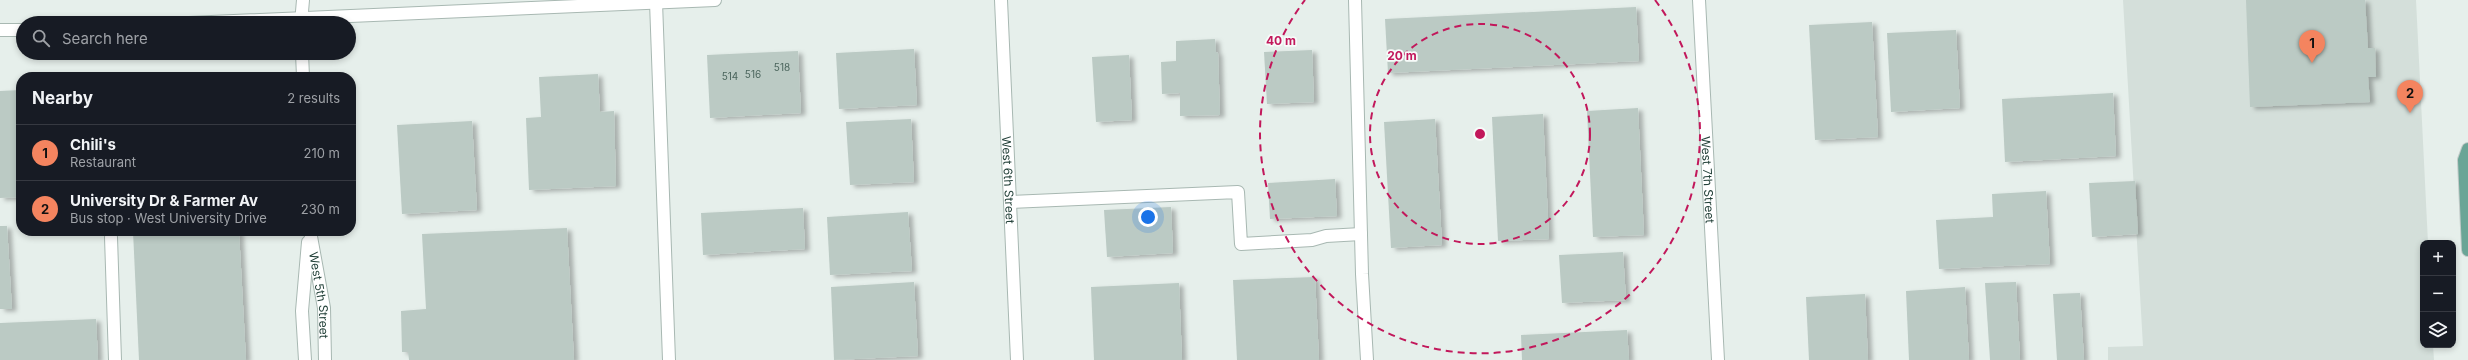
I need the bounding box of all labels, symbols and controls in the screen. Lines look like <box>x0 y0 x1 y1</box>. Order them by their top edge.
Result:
search box <box>16 16 356 60</box>
icon: search <box>30 27 52 49</box>
text: Search here <box>62 29 148 48</box>
pin: 1 <box>2299 30 2325 63</box>
text: 40 m <box>1266 33 1296 48</box>
text: 20 m <box>1387 48 1417 63</box>
house number: 518 <box>774 61 790 73</box>
house number: 516 <box>745 68 761 80</box>
house number: 514 <box>722 70 738 82</box>
pin: 2 <box>2397 80 2423 113</box>
text: Nearby <box>32 88 93 108</box>
text: 2 results <box>287 90 340 106</box>
centre of rings <box>1473 127 1487 141</box>
text: Chili's <box>70 135 116 154</box>
street label: West 6th Street <box>1000 136 1018 224</box>
street label: West 7th Street <box>1699 136 1718 224</box>
text: 1 <box>42 145 48 161</box>
text: 210 m <box>304 145 340 161</box>
text: Restaurant <box>70 154 136 170</box>
text: University Dr & Farmer Av <box>70 191 258 210</box>
text: 2 <box>41 201 49 217</box>
text: 230 m <box>301 201 340 217</box>
your location <box>1138 207 1158 227</box>
text: Bus stop · West University Drive <box>70 210 267 226</box>
map controls <box>2420 240 2456 348</box>
button: + <box>2420 240 2456 276</box>
street label: West 5th Street <box>306 251 332 339</box>
button: − <box>2420 276 2456 312</box>
button: layers <box>2420 312 2456 348</box>

